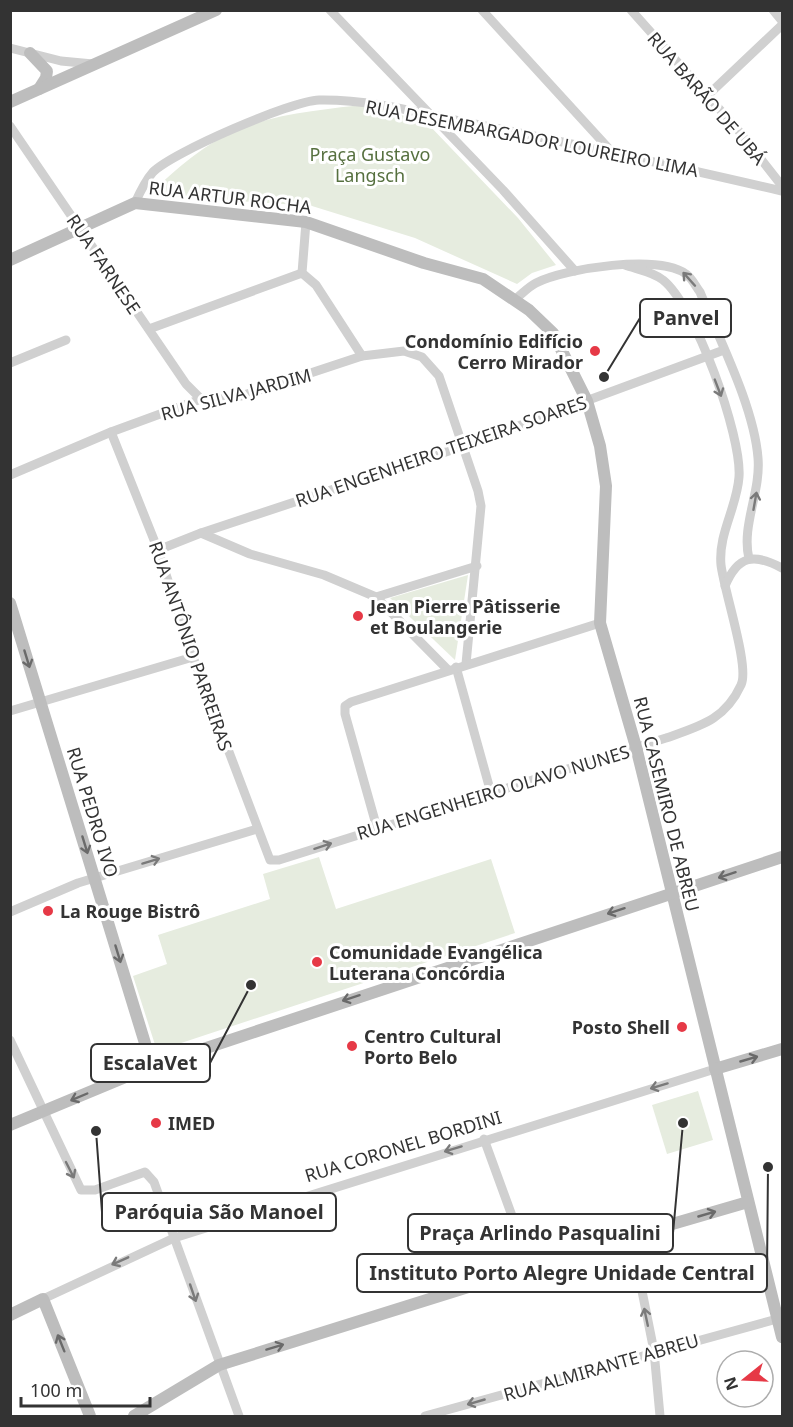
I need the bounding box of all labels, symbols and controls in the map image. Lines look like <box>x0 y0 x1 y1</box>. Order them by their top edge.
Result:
street label: RUA BARÃO DE UBÁ <box>643 26 772 170</box>
street label: RUA DESEMBARGADOR LOUREIRO LIMA <box>363 94 701 182</box>
park label: Praça Gustavo Langsch <box>310 142 430 187</box>
street label: RUA ARTUR ROCHA <box>147 175 313 219</box>
street label: RUA FARNESE <box>62 209 146 319</box>
one-way arrow <box>682 272 696 287</box>
callout: Panvel <box>640 299 731 337</box>
text: Panvel <box>653 304 719 331</box>
place label: Condomínio Edifício Cerro Mirador <box>405 329 583 374</box>
marker: Condomínio Edifício Cerro Mirador <box>588 344 602 358</box>
street label: RUA SILVA JARDIM <box>158 362 314 426</box>
one-way arrow <box>713 378 724 397</box>
street label: RUA ENGENHEIRO TEIXEIRA SOARES <box>292 390 590 512</box>
one-way arrow <box>749 492 760 512</box>
street label: RUA ANTÔNIO PARREIRAS <box>144 538 238 754</box>
place label: Jean Pierre Pâtisserie et Boulangerie <box>368 594 560 639</box>
marker: Jean Pierre Pâtisserie et Boulangerie <box>351 609 365 623</box>
one-way arrow <box>22 649 33 668</box>
street label: RUA CASEMIRO DE ABREU <box>629 694 705 914</box>
street label: RUA ENGENHEIRO OLAVO NUNES <box>354 739 633 845</box>
street label: RUA PEDRO IVO <box>62 744 124 880</box>
one-way arrow <box>80 835 91 854</box>
one-way arrow <box>313 839 332 850</box>
one-way arrow <box>141 855 160 866</box>
one-way arrow <box>718 870 737 881</box>
place label: La Rouge Bistrô <box>60 899 200 923</box>
marker: La Rouge Bistrô <box>41 904 55 918</box>
one-way arrow <box>607 906 626 917</box>
place label: Comunidade Evangélica Luterana Concórdia <box>329 940 543 985</box>
one-way arrow <box>113 944 124 963</box>
marker: Comunidade Evangélica Luterana Concórdia <box>310 955 324 969</box>
one-way arrow <box>342 993 361 1004</box>
place label: Posto Shell <box>572 1015 670 1039</box>
marker: Posto Shell <box>675 1020 689 1034</box>
place label: Centro Cultural Porto Belo <box>364 1024 501 1069</box>
marker: Centro Cultural Porto Belo <box>345 1039 359 1053</box>
callout: EscalaVet <box>91 1044 210 1082</box>
text: EscalaVet <box>103 1049 198 1076</box>
one-way arrow <box>739 1053 758 1064</box>
one-way arrow <box>650 1081 669 1092</box>
one-way arrow <box>70 1092 89 1103</box>
street label: RUA CORONEL BORDINI <box>302 1105 504 1187</box>
place label: IMED <box>168 1111 215 1135</box>
marker: IMED <box>149 1116 163 1130</box>
one-way arrow <box>444 1145 463 1156</box>
one-way arrow <box>65 1161 77 1179</box>
callout: Paróquia São Manoel <box>102 1193 336 1231</box>
text: Paróquia São Manoel <box>114 1198 324 1225</box>
one-way arrow <box>697 1208 716 1219</box>
callout: Praça Arlindo Pasqualini <box>408 1214 673 1252</box>
text: Praça Arlindo Pasqualini <box>419 1219 661 1246</box>
callout: Instituto Porto Alegre Unidade Central <box>357 1254 767 1292</box>
one-way arrow <box>112 1256 130 1268</box>
text: Instituto Porto Alegre Unidade Central <box>369 1259 755 1286</box>
one-way arrow <box>189 1283 200 1302</box>
one-way arrow <box>640 1308 652 1327</box>
street label: RUA ALMIRANTE ABREU <box>500 1328 702 1406</box>
one-way arrow <box>55 1334 66 1352</box>
one-way arrow <box>265 1341 284 1352</box>
north arrow <box>715 1349 775 1409</box>
scale bar <box>21 1370 150 1408</box>
text: N <box>718 1374 743 1393</box>
text: 100 m <box>30 1378 82 1402</box>
one-way arrow <box>467 1397 486 1408</box>

